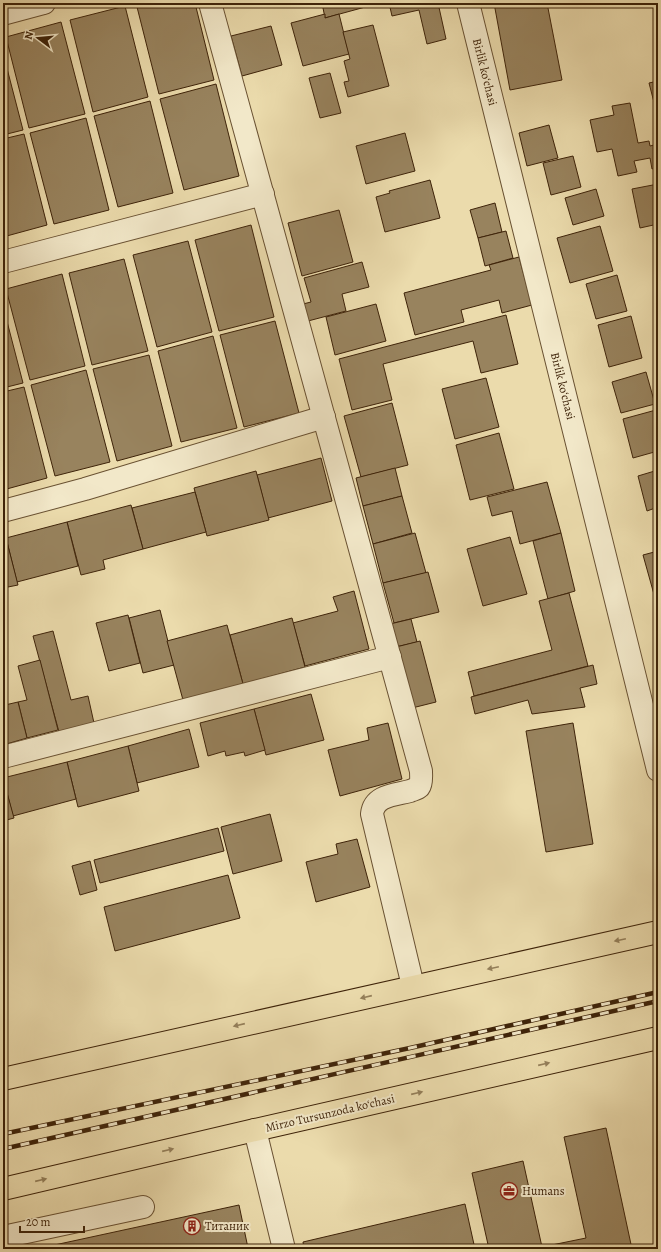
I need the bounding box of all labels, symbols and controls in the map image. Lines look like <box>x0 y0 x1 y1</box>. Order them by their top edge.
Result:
north arrow <box>18 18 58 58</box>
text: N <box>21 29 37 41</box>
street label: Birlik koʻchasi <box>469 37 501 107</box>
street label: Birlik koʻchasi <box>547 351 579 421</box>
one-way arrow <box>614 938 626 944</box>
one-way arrow <box>487 966 499 972</box>
one-way arrow <box>360 994 372 1000</box>
one-way arrow <box>233 1023 245 1029</box>
one-way arrow <box>538 1061 550 1067</box>
street label: Mirzo Tursunzoda koʻchasi <box>264 1090 396 1136</box>
one-way arrow <box>411 1090 423 1096</box>
one-way arrow <box>161 1147 174 1153</box>
one-way arrow <box>35 1177 47 1183</box>
office icon: Humans <box>499 1181 519 1201</box>
place label: Humans <box>522 1183 565 1199</box>
scale bar <box>20 1208 84 1234</box>
text: 20 m <box>26 1214 50 1230</box>
building icon: Титаник <box>182 1216 202 1236</box>
place label: Титаник <box>205 1218 249 1234</box>

